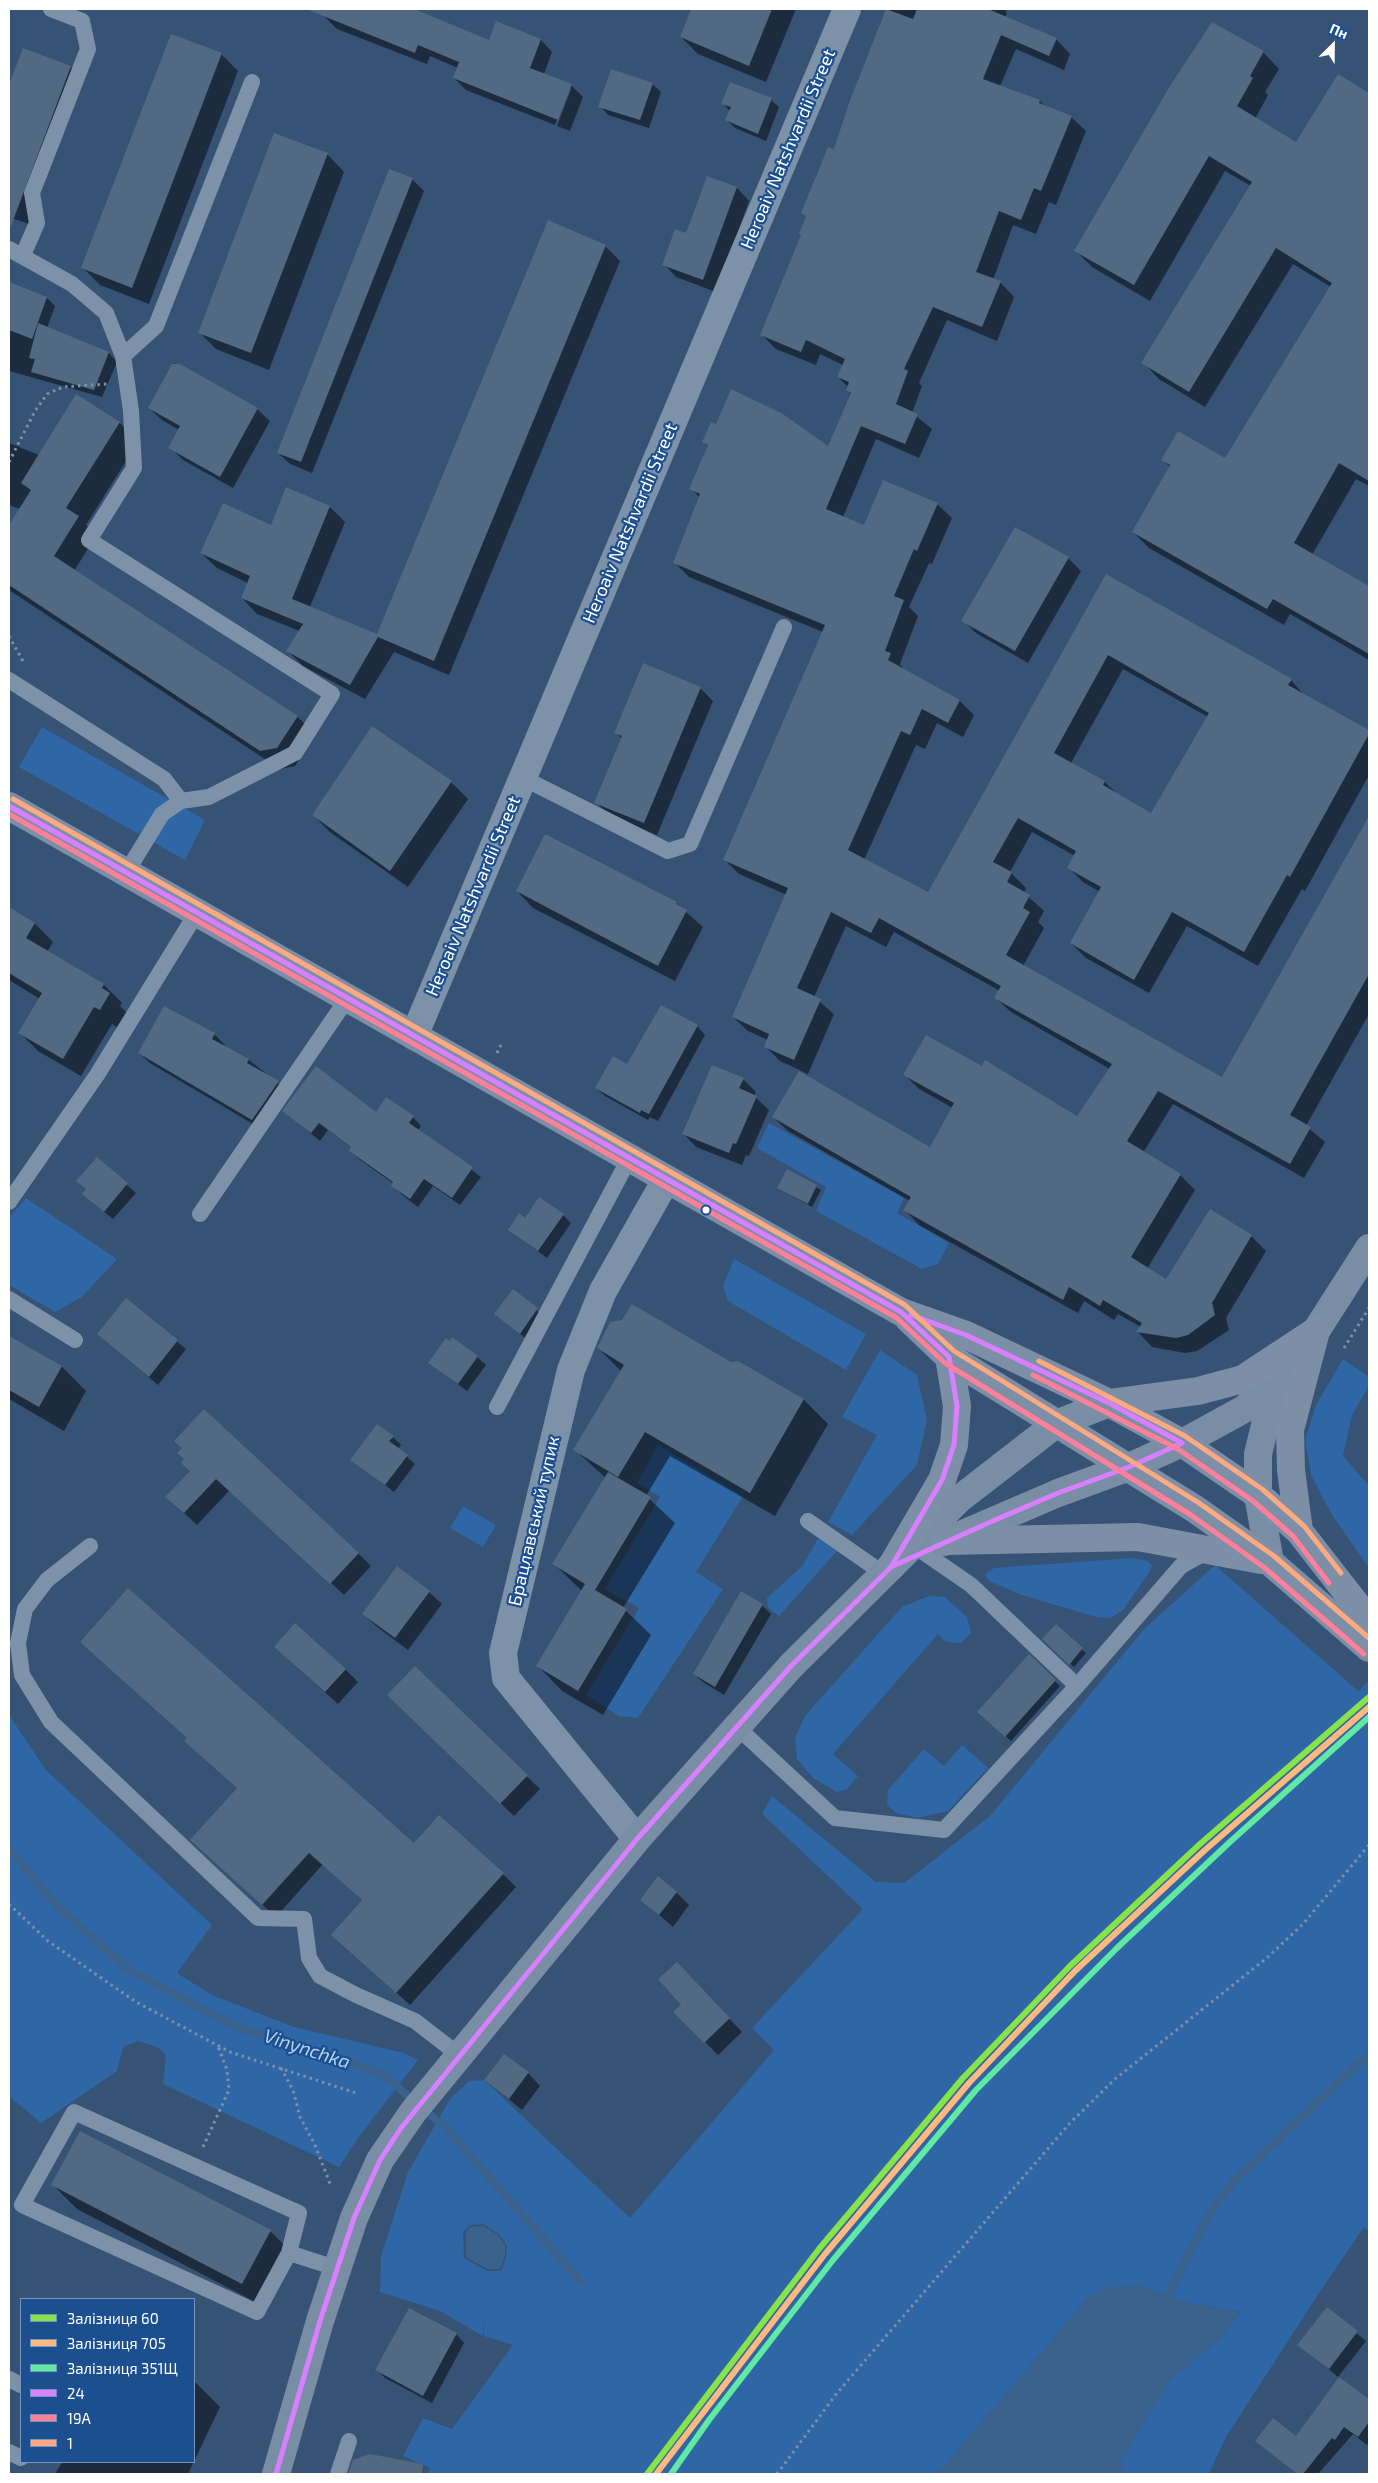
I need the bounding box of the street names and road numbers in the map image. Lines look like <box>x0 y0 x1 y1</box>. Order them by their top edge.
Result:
street label: Heroaiv Natshvardii Street <box>736 46 840 252</box>
street label: Heroaiv Natshvardii Street <box>578 420 682 626</box>
street label: Heroaiv Natshvardii Street <box>421 793 525 999</box>
street label: Брацлавський тупик <box>504 1434 564 1608</box>

